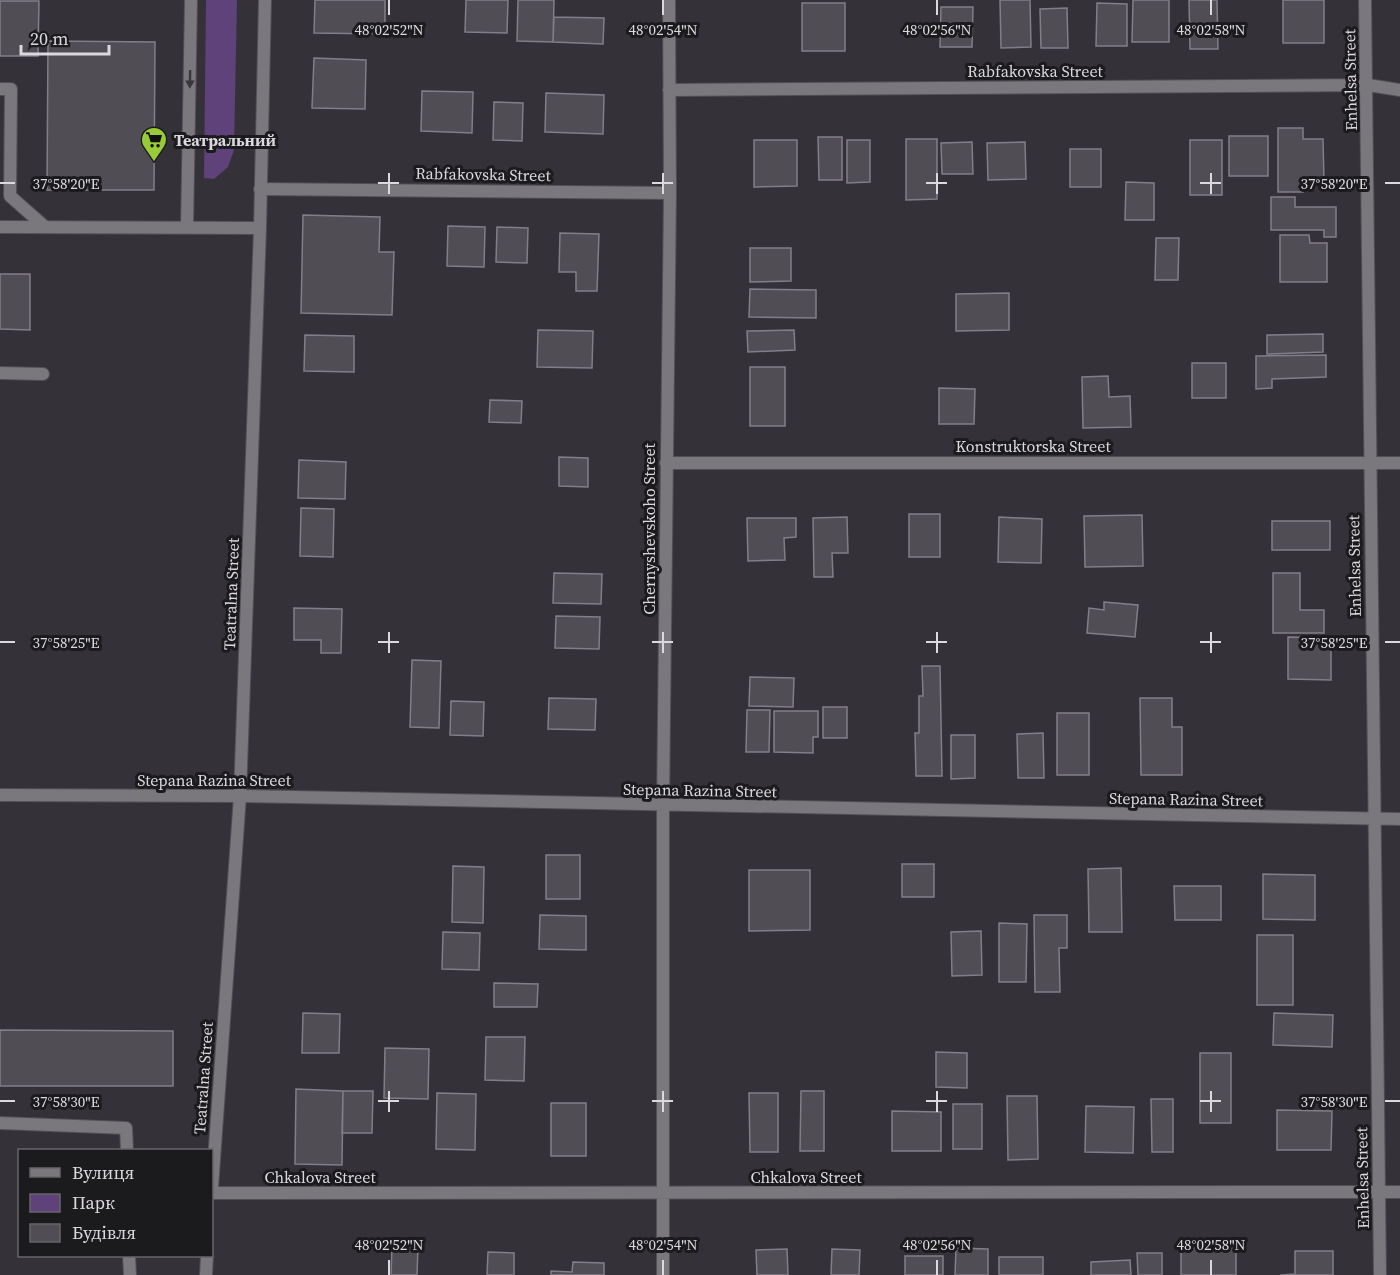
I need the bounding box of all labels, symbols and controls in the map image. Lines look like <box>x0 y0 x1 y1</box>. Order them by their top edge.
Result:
scale bar <box>21 18 110 56</box>
text: 48°02'52"N <box>354 19 424 40</box>
text: 48°02'54"N <box>628 19 698 40</box>
text: 48°02'56"N <box>902 19 972 40</box>
text: 48°02'58"N <box>1176 19 1246 40</box>
text: 20 m <box>30 26 68 51</box>
street label: Enhelsa Street <box>1338 28 1362 131</box>
street label: Rabfakovska Street <box>967 60 1104 82</box>
one-way arrow <box>185 70 195 89</box>
supermarket icon: Театральний <box>139 125 169 163</box>
place label: Театральний <box>174 129 276 151</box>
street label: Rabfakovska Street <box>415 162 552 186</box>
text: 37°58'20"E <box>32 173 100 194</box>
text: 37°58'20"E <box>1300 173 1368 194</box>
street label: Konstruktorska Street <box>955 435 1111 457</box>
street label: Chernyshevskoho Street <box>638 442 660 615</box>
street label: Enhelsa Street <box>1342 514 1366 617</box>
street label: Teatralna Street <box>218 537 244 651</box>
text: 37°58'25"E <box>32 632 100 653</box>
text: 37°58'25"E <box>1300 632 1368 653</box>
street label: Stepana Razina Street <box>137 769 292 791</box>
street label: Stepana Razina Street <box>623 778 778 802</box>
street label: Stepana Razina Street <box>1109 787 1264 811</box>
street label: Teatralna Street <box>188 1020 218 1135</box>
text: 37°58'30"E <box>32 1091 100 1112</box>
text: 37°58'30"E <box>1300 1091 1368 1112</box>
street label: Enhelsa Street <box>1350 1126 1374 1229</box>
legend <box>18 1149 213 1257</box>
text: Вулиця <box>72 1160 134 1185</box>
street label: Chkalova Street <box>264 1166 376 1188</box>
street label: Chkalova Street <box>750 1166 862 1188</box>
text: Парк <box>72 1190 115 1215</box>
text: Будівля <box>72 1220 136 1245</box>
text: 48°02'52"N <box>354 1234 424 1255</box>
text: 48°02'54"N <box>628 1234 698 1255</box>
text: 48°02'56"N <box>902 1234 972 1255</box>
text: 48°02'58"N <box>1176 1234 1246 1255</box>

